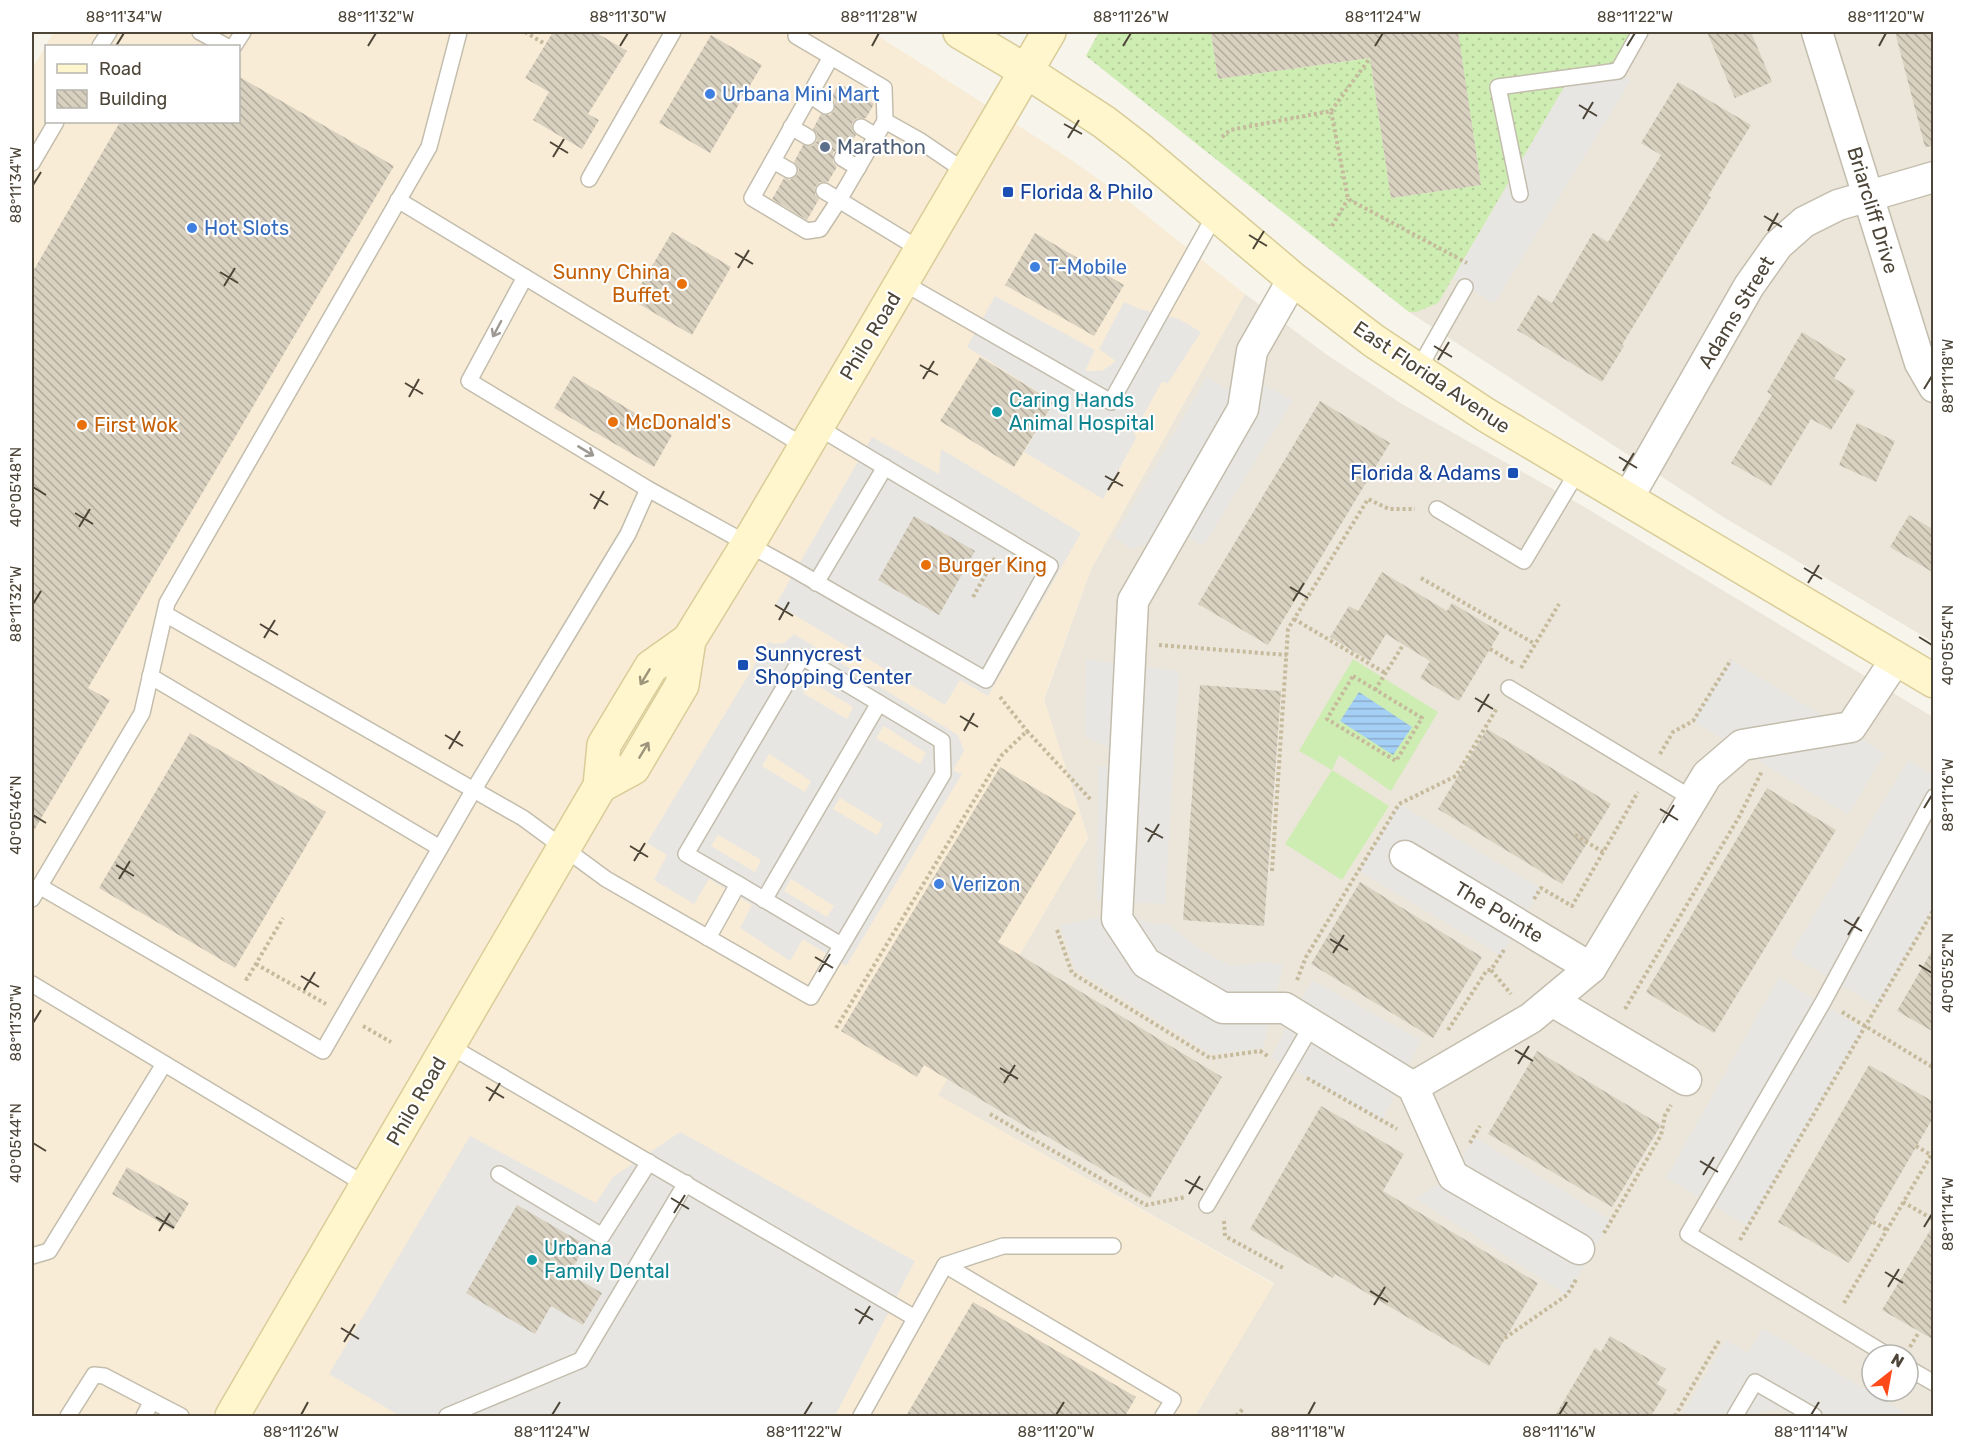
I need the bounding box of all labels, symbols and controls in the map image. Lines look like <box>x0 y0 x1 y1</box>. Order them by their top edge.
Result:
text: 88°11'34"W <box>86 8 162 26</box>
text: 88°11'32"W <box>338 8 414 26</box>
text: 88°11'30"W <box>589 8 667 26</box>
text: 88°11'28"W <box>841 8 917 26</box>
text: 88°11'26"W <box>1093 8 1169 26</box>
text: 88°11'24"W <box>1345 8 1421 26</box>
text: 88°11'22"W <box>1597 8 1673 26</box>
text: 88°11'20"W <box>1848 8 1924 26</box>
legend <box>45 45 240 123</box>
text: Road <box>99 58 142 80</box>
place label: Urbana Mini Mart <box>722 82 880 106</box>
marker: Urbana Mini Mart <box>703 87 717 101</box>
text: Building <box>99 88 167 110</box>
place label: Marathon <box>837 135 926 159</box>
marker: Marathon <box>818 140 832 154</box>
street label: Briarcliff Drive <box>1842 144 1904 276</box>
text: 88°11'34"W <box>7 147 25 223</box>
place label: Florida & Philo <box>1020 180 1153 204</box>
marker: Florida & Philo <box>1001 185 1015 199</box>
place label: Hot Slots <box>204 216 289 240</box>
marker: Hot Slots <box>185 221 199 235</box>
street label: Adams Street <box>1693 251 1779 373</box>
place label: T-Mobile <box>1047 255 1127 279</box>
place label: Sunny China Buffet <box>553 260 670 307</box>
marker: T-Mobile <box>1028 260 1042 274</box>
marker: Sunny China Buffet <box>675 277 689 291</box>
street label: Philo Road <box>834 288 906 384</box>
street label: East Florida Avenue <box>1349 316 1515 438</box>
one-way arrow <box>491 319 502 337</box>
text: 88°11'18"W <box>1939 339 1957 413</box>
place label: Caring Hands Animal Hospital <box>1009 388 1154 435</box>
marker: Caring Hands Animal Hospital <box>990 405 1004 419</box>
place label: McDonald's <box>625 410 731 434</box>
place label: First Wok <box>94 413 179 437</box>
marker: McDonald's <box>606 415 620 429</box>
marker: First Wok <box>75 418 89 432</box>
one-way arrow <box>577 445 594 457</box>
text: 40°05'48"N <box>7 447 25 527</box>
place label: Florida & Adams <box>1350 461 1501 485</box>
marker: Florida & Adams <box>1506 466 1520 480</box>
place label: Burger King <box>938 553 1047 577</box>
marker: Burger King <box>919 558 933 572</box>
text: 88°11'32"W <box>7 566 25 642</box>
text: 40°05'54"N <box>1939 605 1957 685</box>
place label: Sunnycrest Shopping Center <box>755 642 912 689</box>
marker: Sunnycrest Shopping Center <box>736 658 750 672</box>
one-way arrow <box>639 668 651 685</box>
one-way arrow <box>638 742 650 759</box>
text: 88°11'16"W <box>1939 758 1957 832</box>
text: 40°05'46"N <box>7 775 25 855</box>
place label: Verizon <box>951 872 1020 896</box>
street label: The Pointe <box>1450 876 1548 948</box>
marker: Verizon <box>932 877 946 891</box>
text: 40°05'52"N <box>1939 933 1957 1013</box>
text: 88°11'30"W <box>7 984 25 1062</box>
street label: Philo Road <box>381 1052 451 1150</box>
text: 40°05'44"N <box>7 1103 25 1183</box>
text: 88°11'14"W <box>1939 1177 1957 1251</box>
place label: Urbana Family Dental <box>544 1236 670 1283</box>
marker: Urbana Family Dental <box>525 1253 539 1267</box>
north arrow <box>1860 1343 1920 1403</box>
text: N <box>1888 1349 1907 1372</box>
text: 88°11'26"W <box>263 1423 339 1441</box>
text: 88°11'24"W <box>514 1423 590 1441</box>
text: 88°11'22"W <box>766 1423 842 1441</box>
text: 88°11'20"W <box>1018 1423 1094 1441</box>
text: 88°11'18"W <box>1271 1423 1345 1441</box>
text: 88°11'16"W <box>1522 1423 1596 1441</box>
text: 88°11'14"W <box>1774 1423 1848 1441</box>

